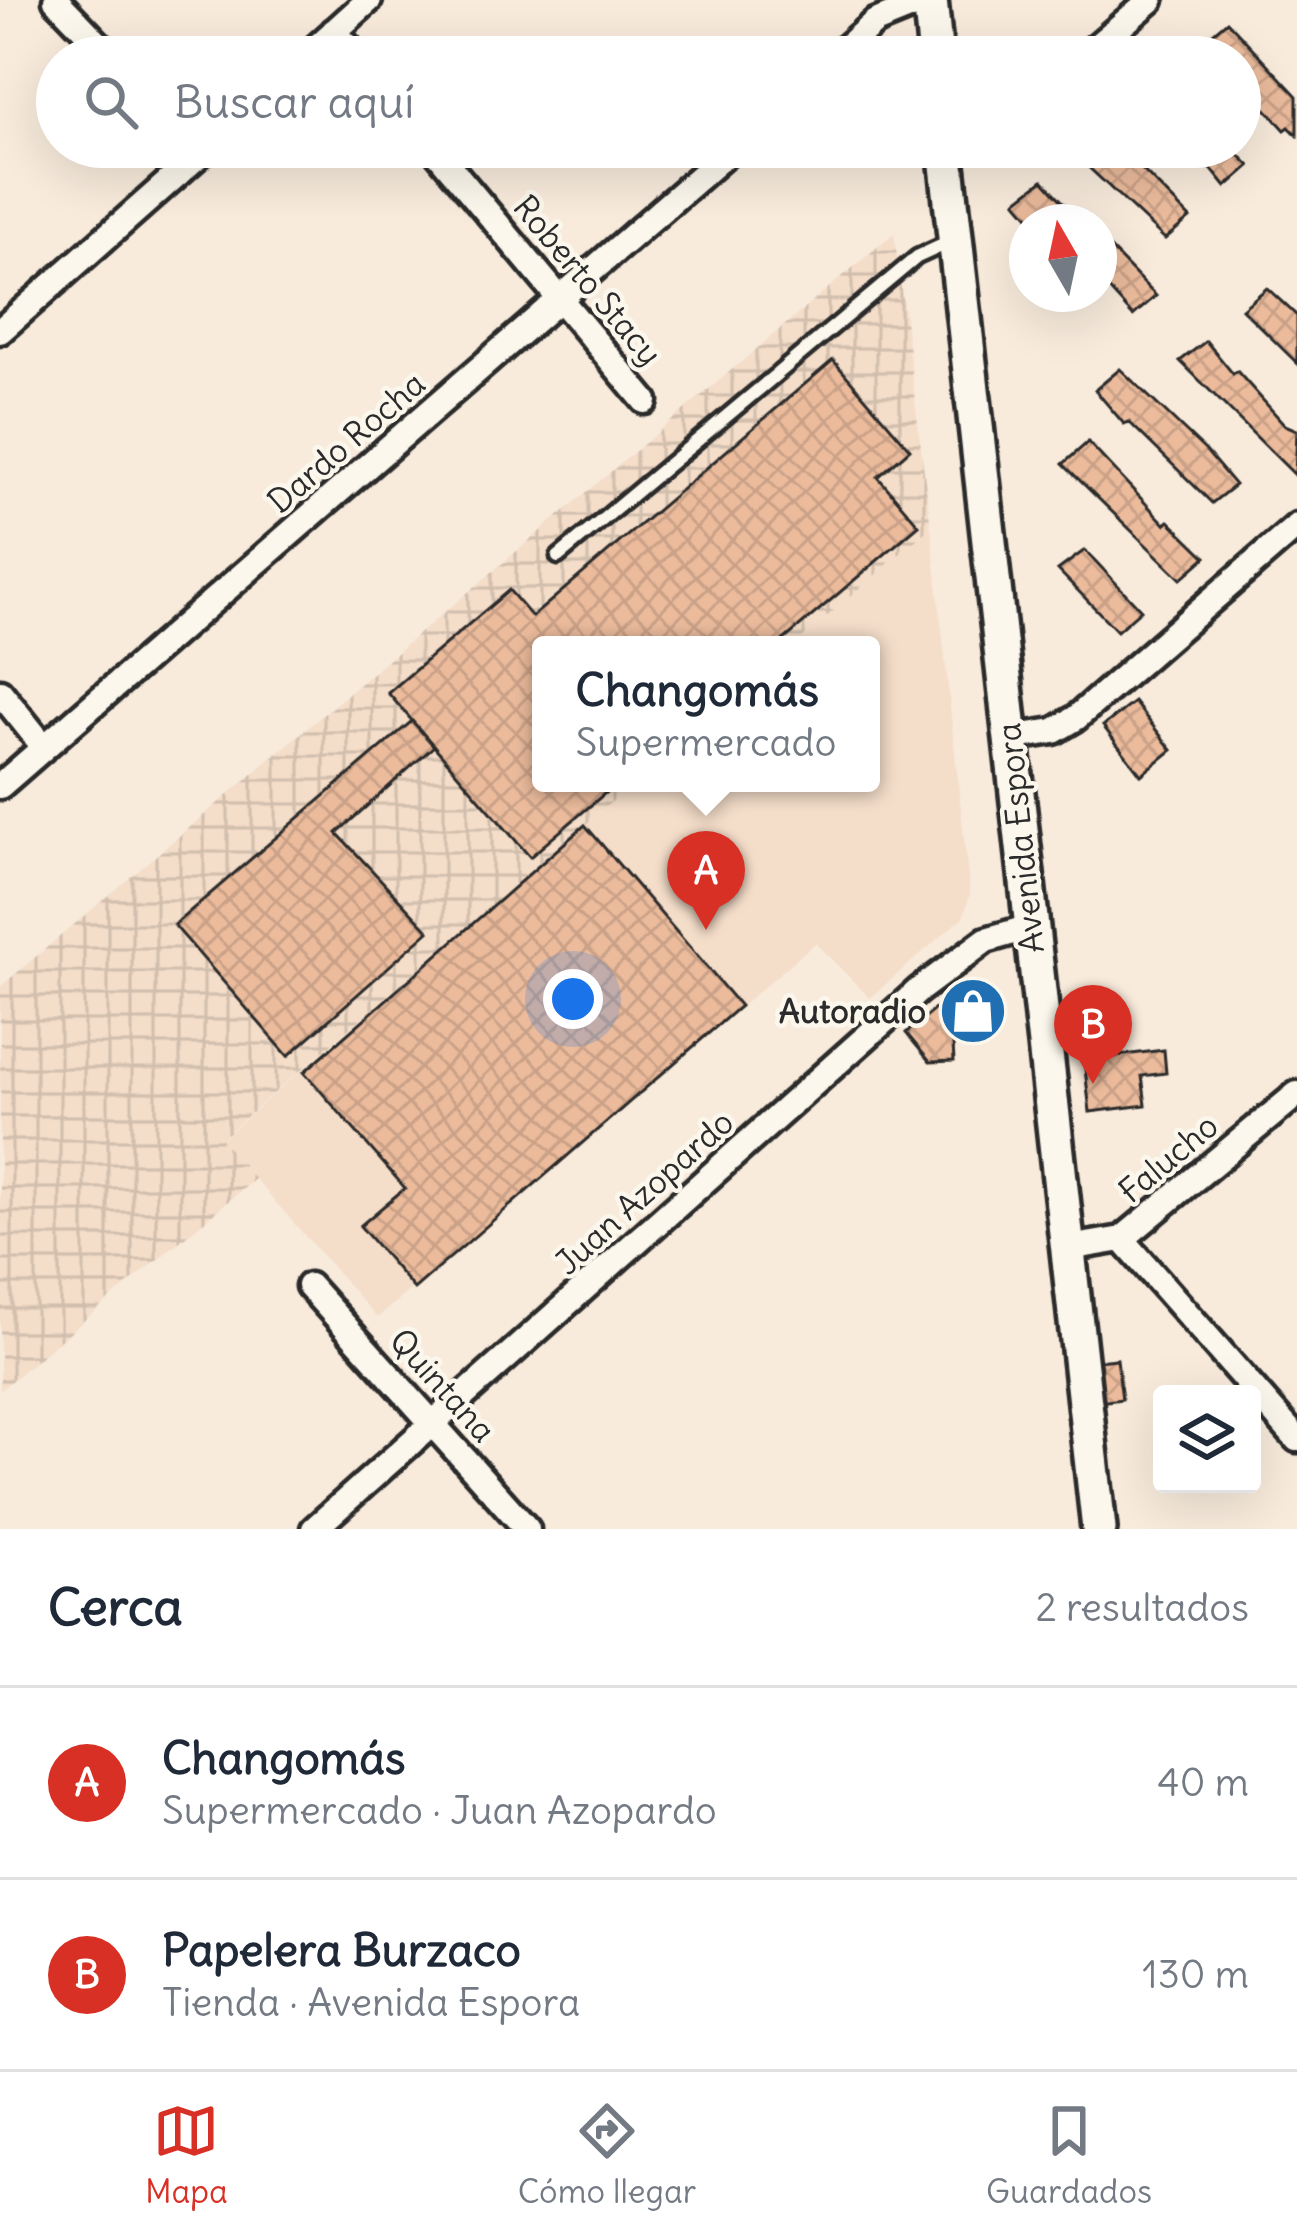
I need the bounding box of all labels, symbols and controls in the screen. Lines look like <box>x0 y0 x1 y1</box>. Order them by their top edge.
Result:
search box <box>36 36 1261 168</box>
icon: search <box>78 69 144 135</box>
text: Buscar aquí <box>174 74 414 130</box>
street label: Roberto Stacy <box>505 186 671 374</box>
north arrow <box>1009 204 1117 312</box>
street label: Dardo Rocha <box>259 362 433 522</box>
popup <box>532 636 880 792</box>
text: Changomás <box>576 662 819 718</box>
text: Supermercado <box>576 718 836 767</box>
street label: Avenida Espora <box>987 721 1053 955</box>
pin: A <box>667 831 745 930</box>
your location <box>543 969 603 1029</box>
shop icon: Autoradio <box>938 976 1008 1046</box>
pin: B <box>1054 985 1132 1084</box>
place label: Autoradio <box>779 990 926 1032</box>
street label: Juan Azopardo <box>546 1101 742 1283</box>
street label: Falucho <box>1110 1104 1226 1212</box>
street label: Quintana <box>381 1320 505 1450</box>
map controls <box>1153 1385 1261 1493</box>
button: layers <box>1153 1385 1261 1493</box>
text: Cerca <box>48 1575 183 1639</box>
text: 2 resultados <box>1035 1583 1249 1632</box>
text: Changomás <box>162 1730 405 1786</box>
text: A <box>74 1758 100 1807</box>
text: 40 m <box>1157 1758 1249 1807</box>
text: Supermercado · Juan Azopardo <box>162 1786 717 1835</box>
text: Papelera Burzaco <box>162 1922 521 1978</box>
text: B <box>74 1950 100 1999</box>
text: 130 m <box>1142 1950 1249 1999</box>
text: Tienda · Avenida Espora <box>162 1978 580 2027</box>
tab: Mapa <box>145 2098 228 2212</box>
tab: Cómo llegar <box>518 2098 696 2212</box>
tab: Guardados <box>986 2098 1152 2212</box>

